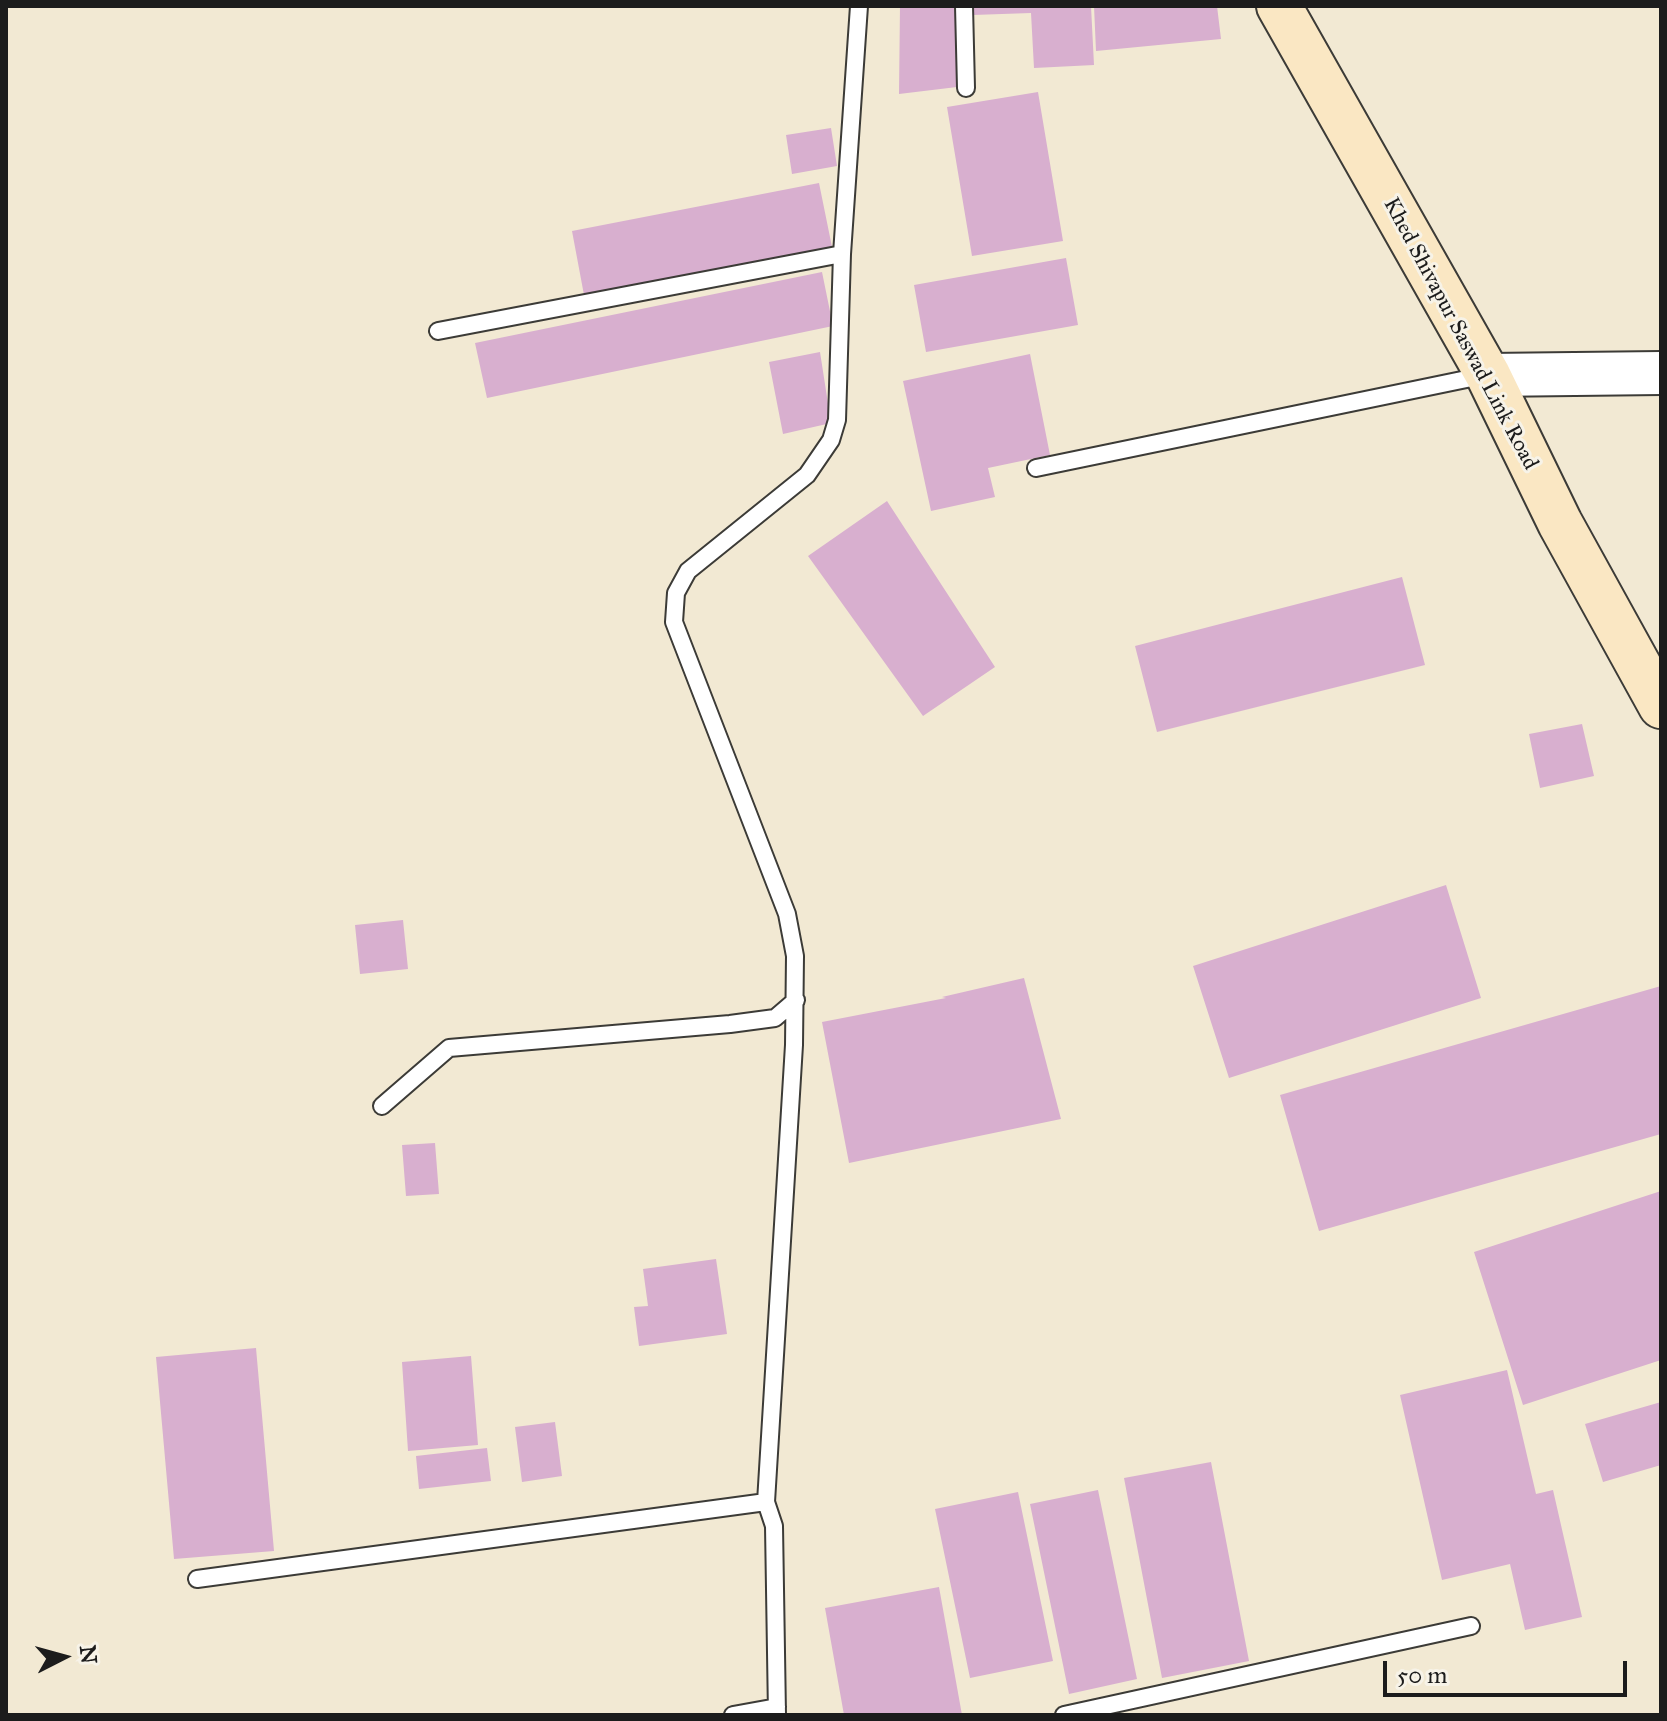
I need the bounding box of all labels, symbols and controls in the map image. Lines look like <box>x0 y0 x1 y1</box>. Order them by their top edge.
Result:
street label: Khed Shivapur Saswad Link Road <box>1377 193 1543 475</box>
north arrow <box>24 1617 104 1697</box>
text: N <box>74 1644 103 1665</box>
scale bar <box>1387 1645 1631 1695</box>
text: 50 m <box>1397 1660 1447 1690</box>

